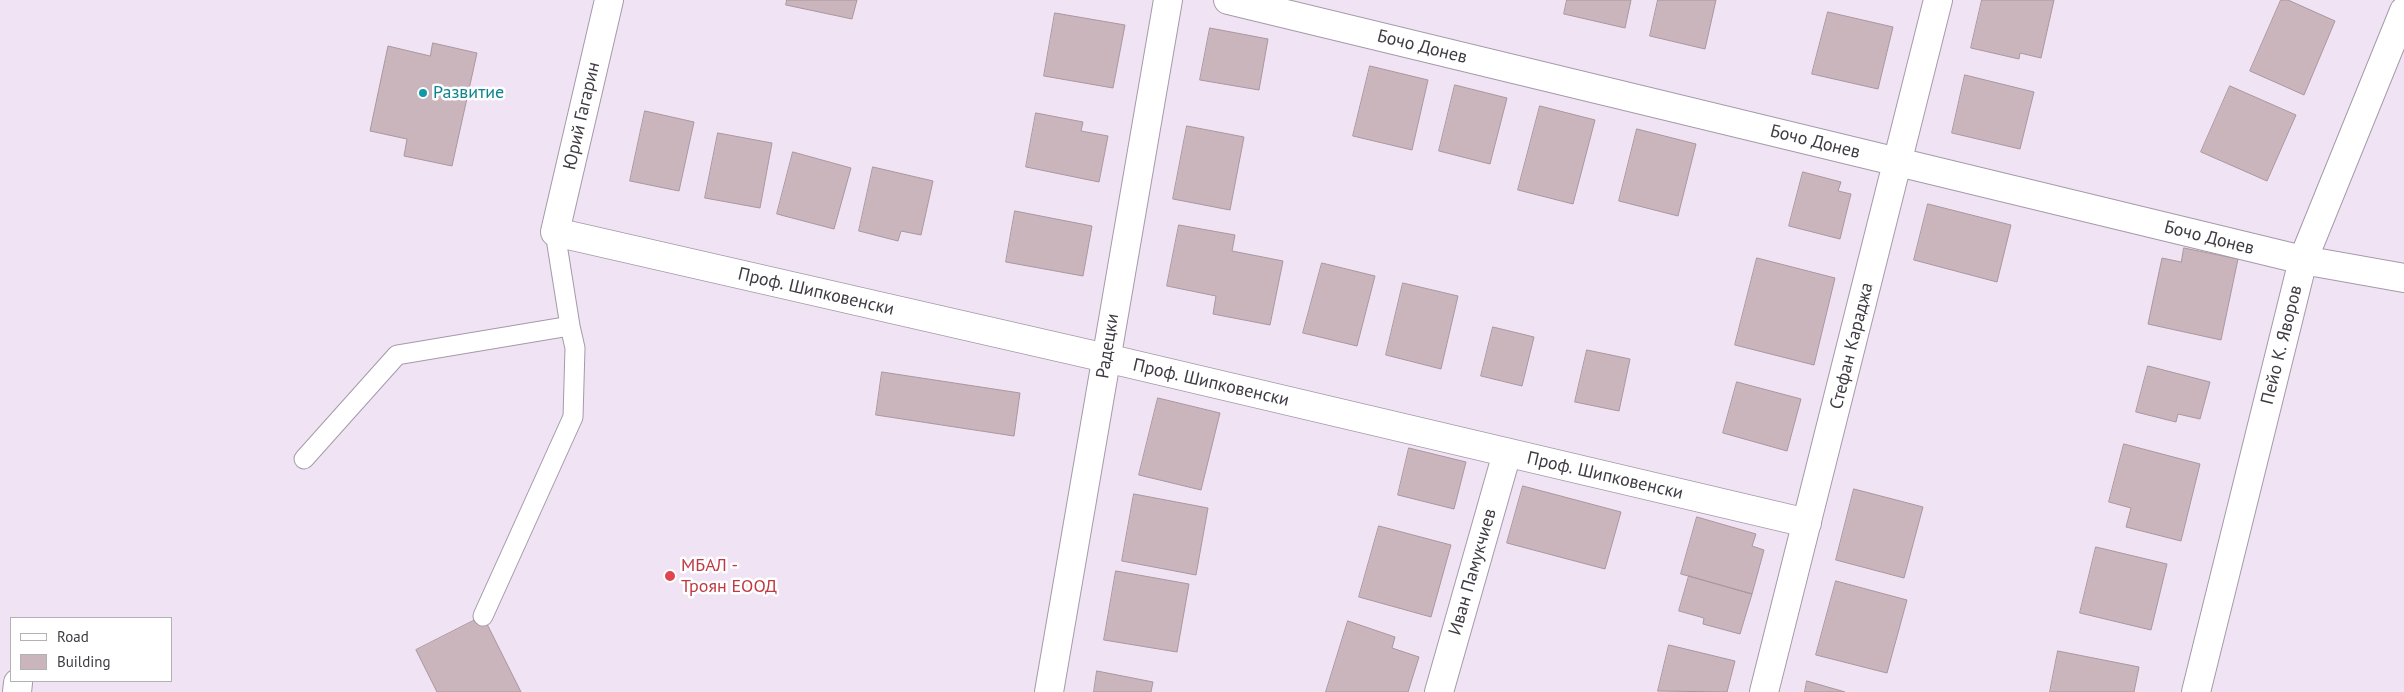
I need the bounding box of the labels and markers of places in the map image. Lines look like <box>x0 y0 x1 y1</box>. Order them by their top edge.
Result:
place label: Развитие <box>433 82 504 104</box>
marker: Развитие <box>417 87 429 99</box>
place label: МБАЛ - Троян ЕООД <box>681 555 777 598</box>
marker: МБАЛ - Троян ЕООД <box>663 569 677 583</box>

